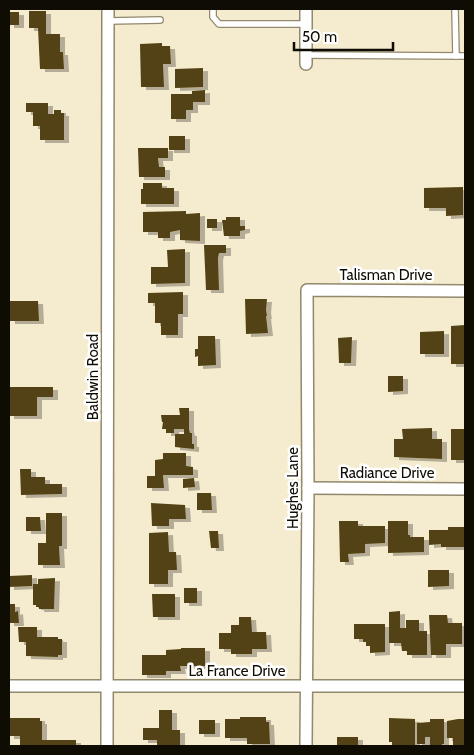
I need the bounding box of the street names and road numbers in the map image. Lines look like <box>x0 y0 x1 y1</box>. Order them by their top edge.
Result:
street label: Talisman Drive <box>340 266 433 284</box>
street label: Baldwin Road <box>84 334 102 420</box>
street label: Hughes Lane <box>284 447 302 529</box>
street label: Radiance Drive <box>340 464 435 482</box>
street label: La France Drive <box>189 662 286 680</box>

